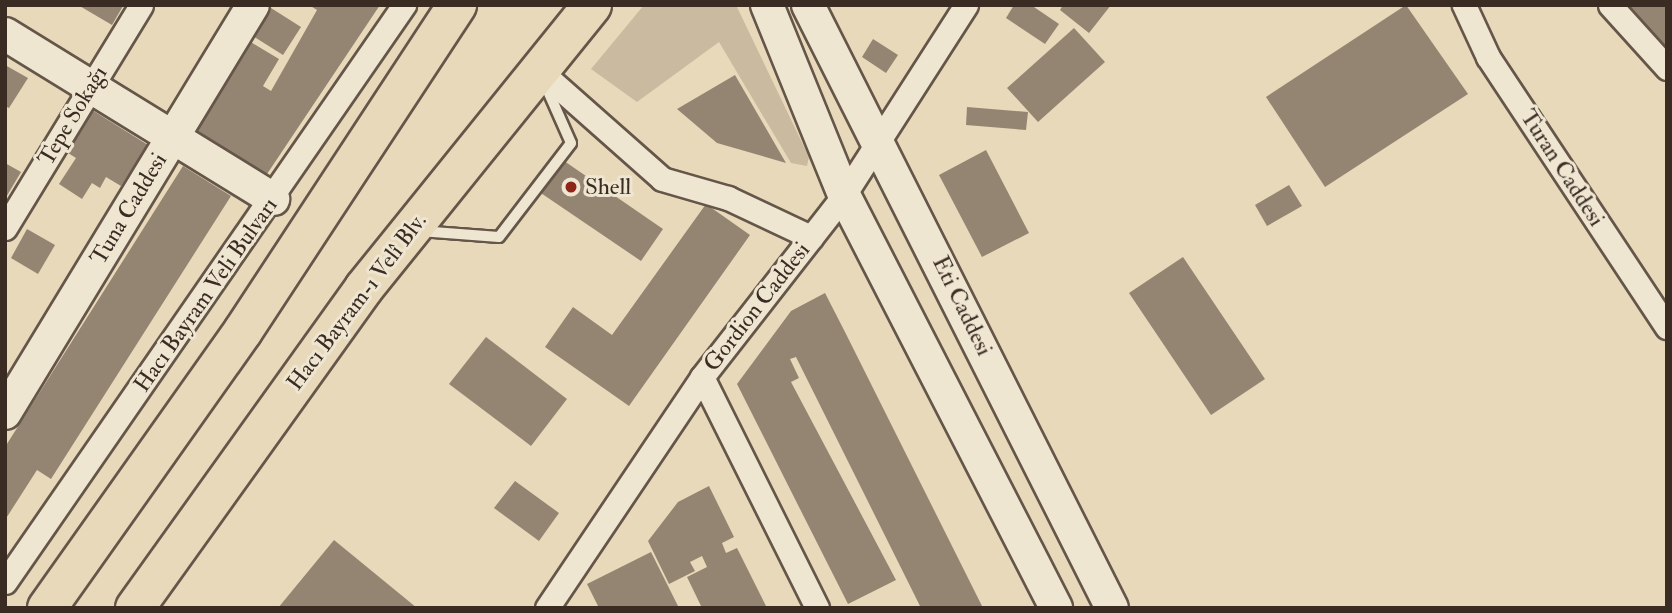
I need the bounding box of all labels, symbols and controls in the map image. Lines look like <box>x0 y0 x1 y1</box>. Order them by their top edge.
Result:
street label: Tepe Sokağı <box>33 61 113 171</box>
street label: Turan Caddesi <box>1514 104 1610 232</box>
street label: Tuna Caddesi <box>85 148 173 270</box>
place label: Shell <box>585 173 631 201</box>
marker: Shell <box>563 179 579 195</box>
street label: Hacı Bayram Veli Bulvarı <box>128 192 284 398</box>
street label: Hacı Bayram-ı Velî Blv. <box>281 208 433 396</box>
street label: Gordion Caddesi <box>698 237 816 377</box>
street label: Eti Caddesi <box>926 252 998 360</box>

